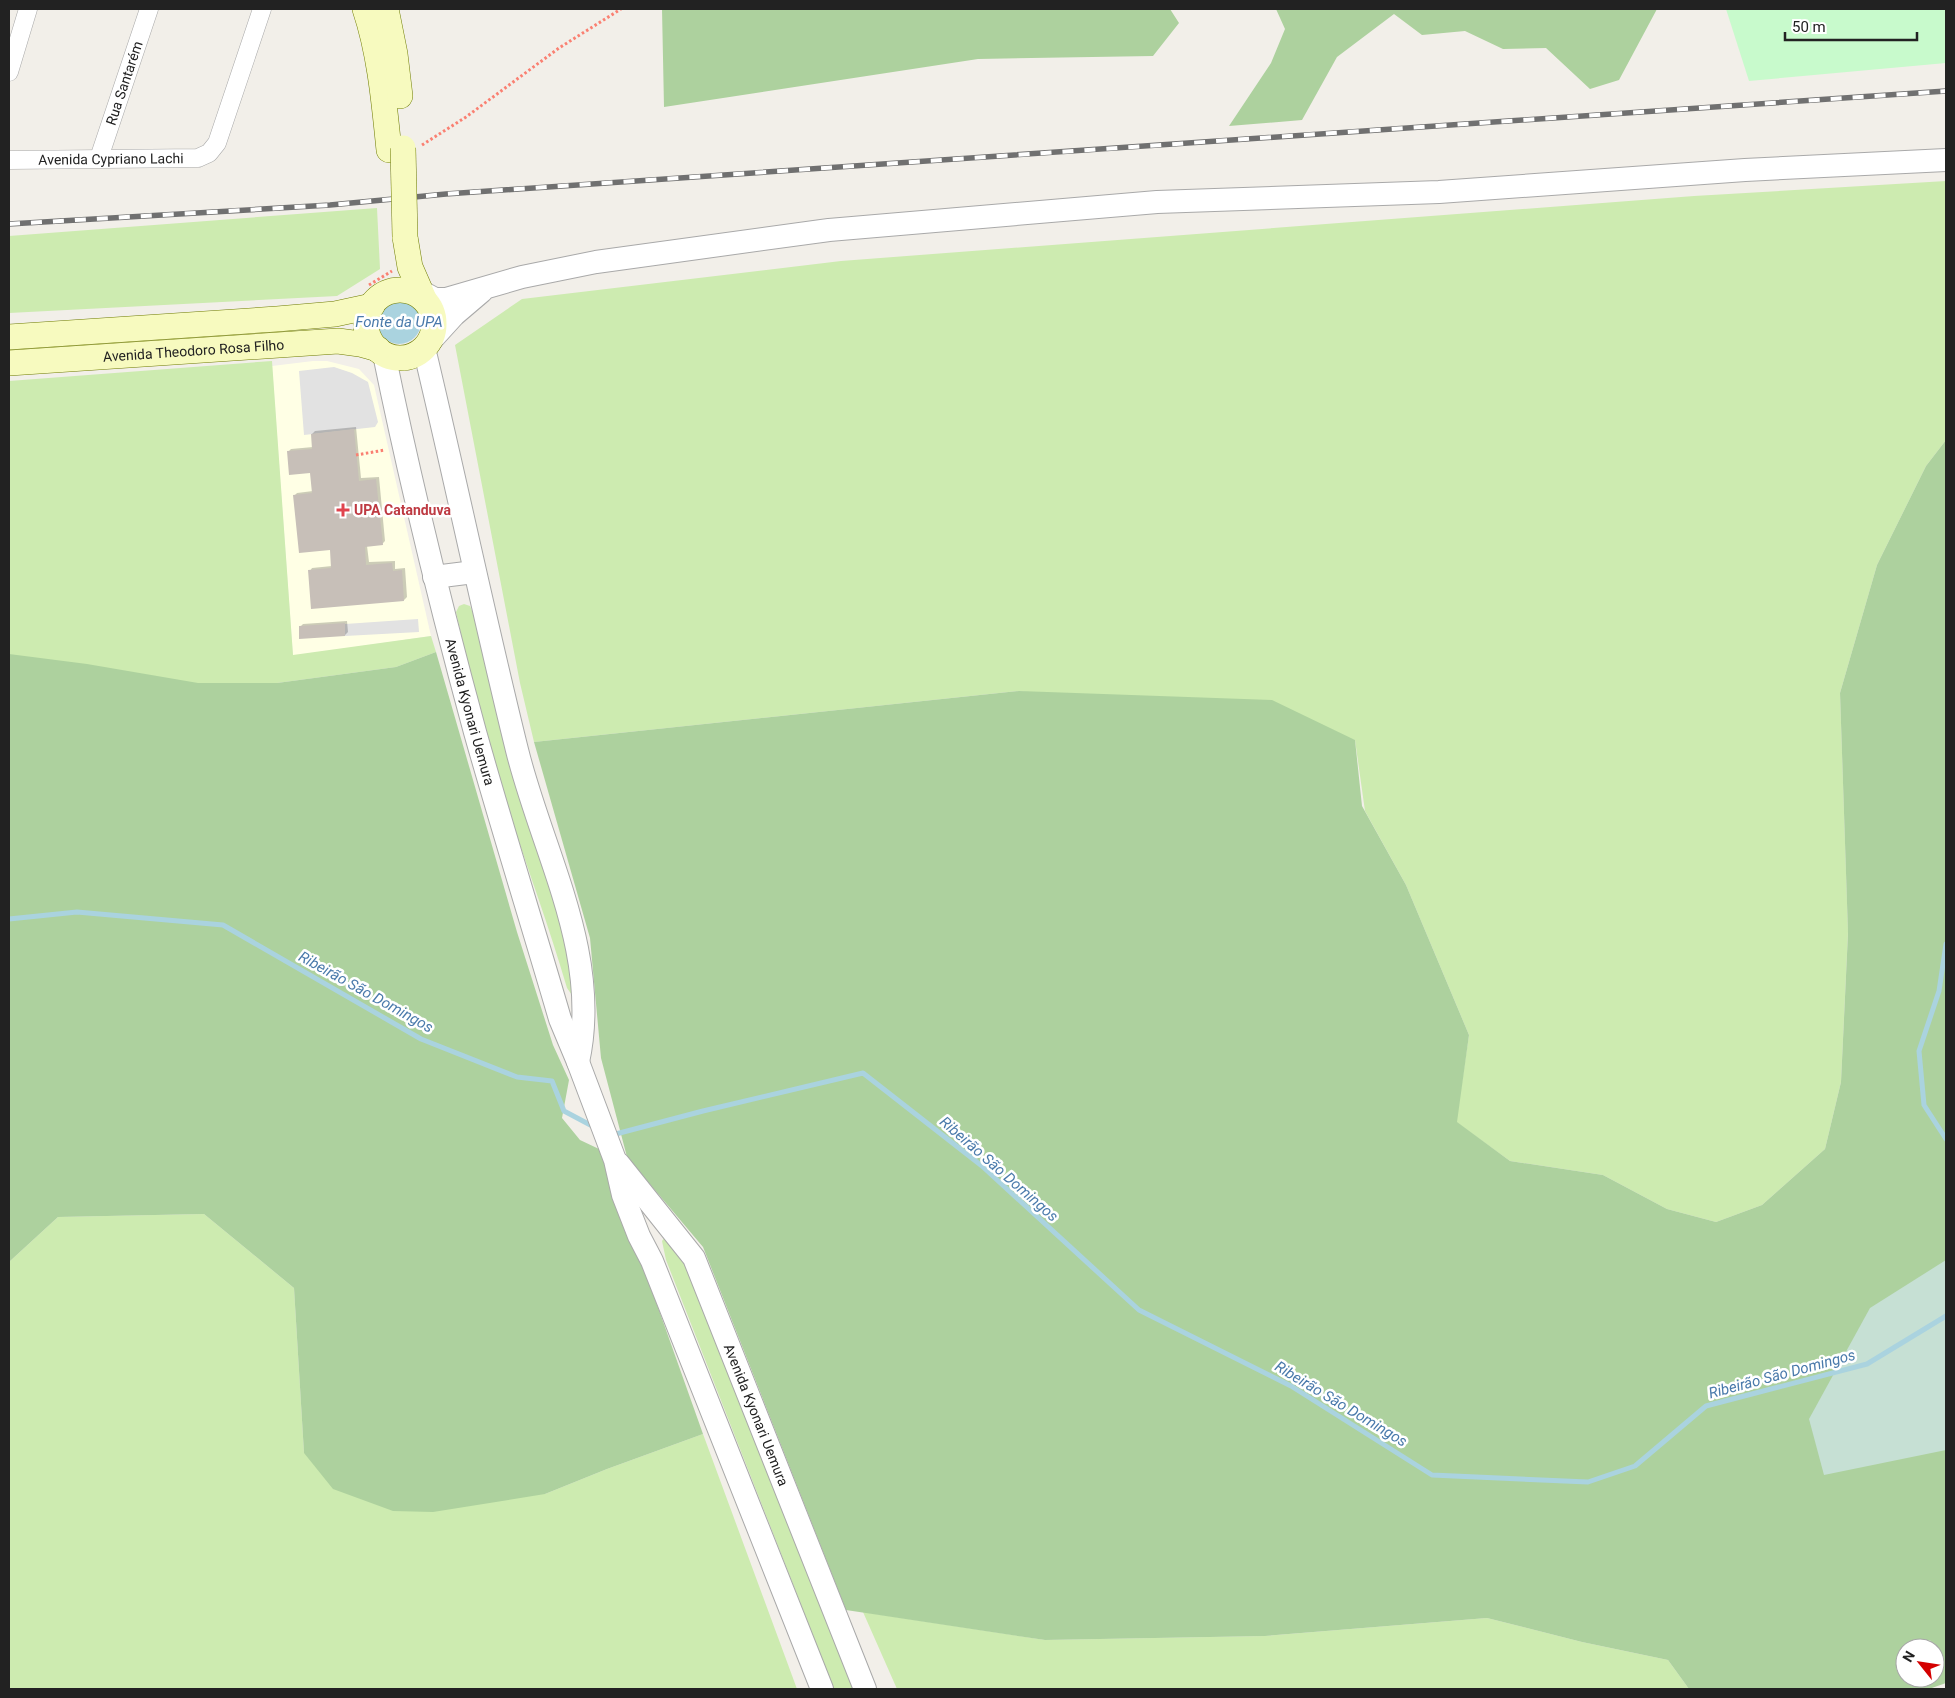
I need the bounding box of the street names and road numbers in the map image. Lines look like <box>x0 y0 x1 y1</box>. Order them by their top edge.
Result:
street label: Rua Santarém <box>103 39 146 127</box>
street label: Avenida Cypriano Lachi <box>38 150 184 168</box>
street label: Avenida Theodoro Rosa Filho <box>102 337 285 365</box>
street label: Avenida Kyonari Uemura <box>442 636 498 787</box>
street label: Avenida Kyonari Uemura <box>721 1341 792 1488</box>

